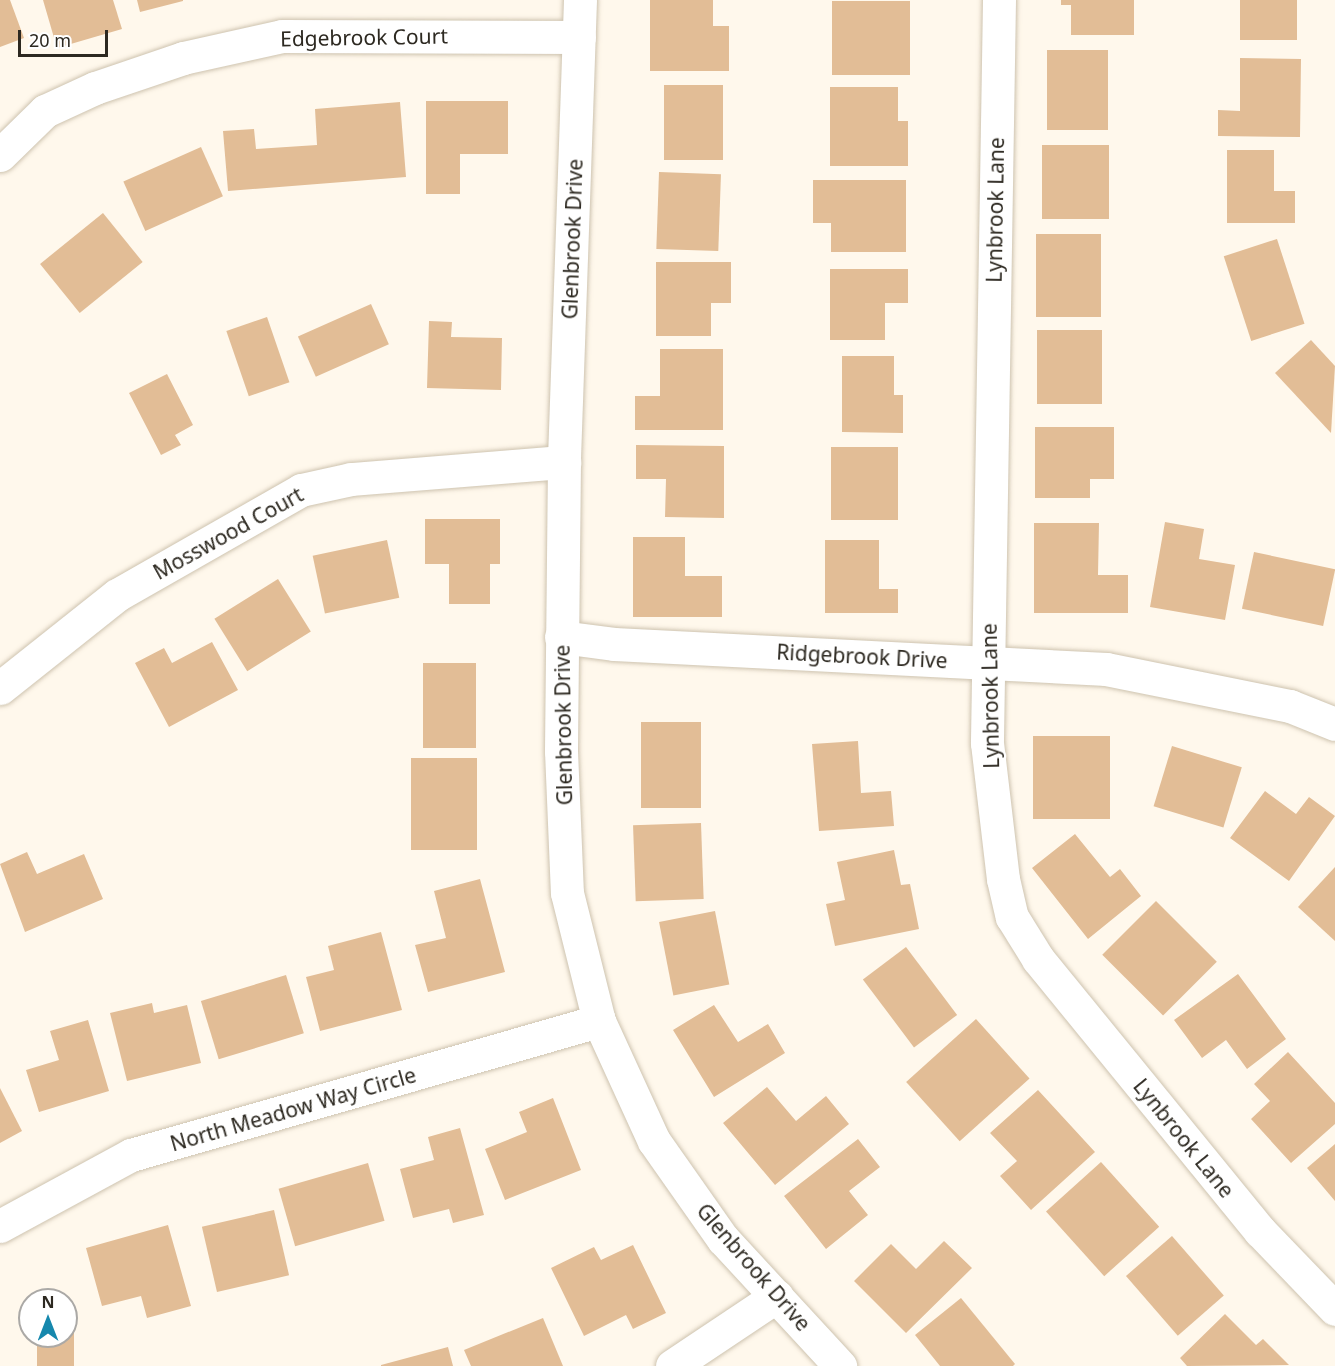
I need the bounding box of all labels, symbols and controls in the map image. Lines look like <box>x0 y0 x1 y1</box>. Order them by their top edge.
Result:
scale bar <box>21 18 111 56</box>
street label: Edgebrook Court <box>280 23 448 51</box>
text: 20 m <box>29 28 71 52</box>
street label: Lynbrook Lane <box>981 137 1009 283</box>
street label: Glenbrook Drive <box>557 158 587 320</box>
street label: Mosswood Court <box>149 481 307 585</box>
street label: Lynbrook Lane <box>976 623 1004 769</box>
street label: Ridgebrook Drive <box>776 639 948 673</box>
street label: Glenbrook Drive <box>549 644 577 806</box>
street label: North Meadow Way Circle <box>167 1062 419 1156</box>
street label: Lynbrook Lane <box>1128 1074 1240 1202</box>
street label: Glenbrook Drive <box>692 1198 816 1336</box>
north arrow <box>18 1288 78 1348</box>
text: N <box>41 1291 55 1313</box>

